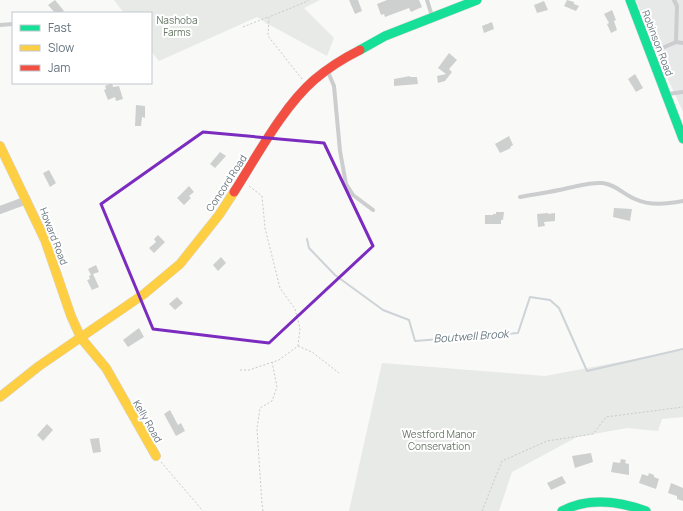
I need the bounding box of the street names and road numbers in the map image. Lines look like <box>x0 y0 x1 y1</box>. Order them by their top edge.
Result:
street label: Robinson Road <box>639 8 677 78</box>
street label: Concord Road <box>202 152 250 214</box>
street label: Howard Road <box>37 205 71 267</box>
street label: Kelly Road <box>130 397 166 445</box>

